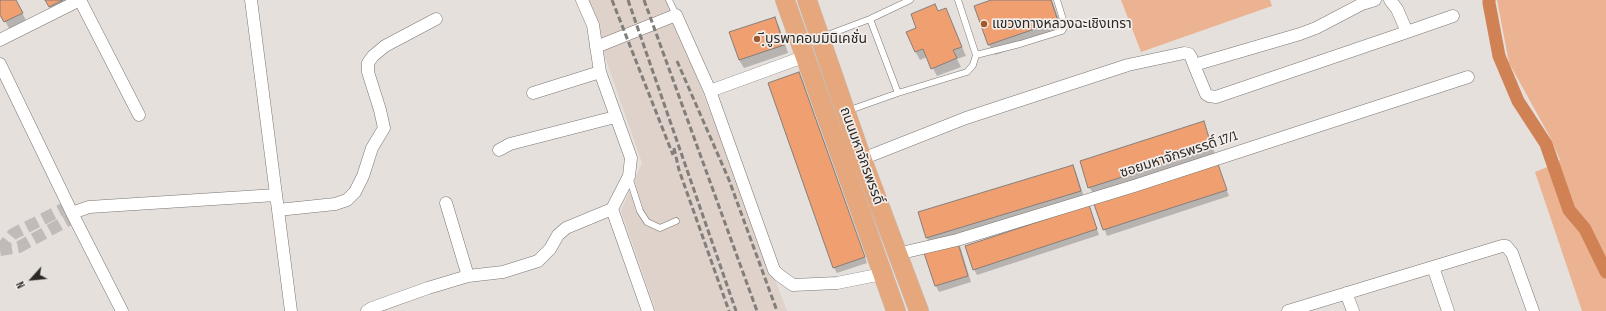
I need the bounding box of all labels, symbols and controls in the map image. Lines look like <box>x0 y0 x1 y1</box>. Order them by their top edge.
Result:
place label: แขวงทางหลวงฉะเชิงเทรา <box>992 16 1132 32</box>
marker: แขวงทางหลวงฉะเชิงเทรา <box>979 19 989 29</box>
place label: ฺีบูรพาคอมมินิเคชั่น <box>765 31 867 47</box>
marker: ฺีบูรพาคอมมินิเคชั่น <box>752 34 762 44</box>
street label: ถนนมหาจักรพรรดิ์ <box>836 105 886 207</box>
street label: ซอยมหาจักรพรรดิ์ 17/1 <box>1118 128 1240 182</box>
north arrow <box>12 259 52 299</box>
text: N <box>14 279 28 290</box>

